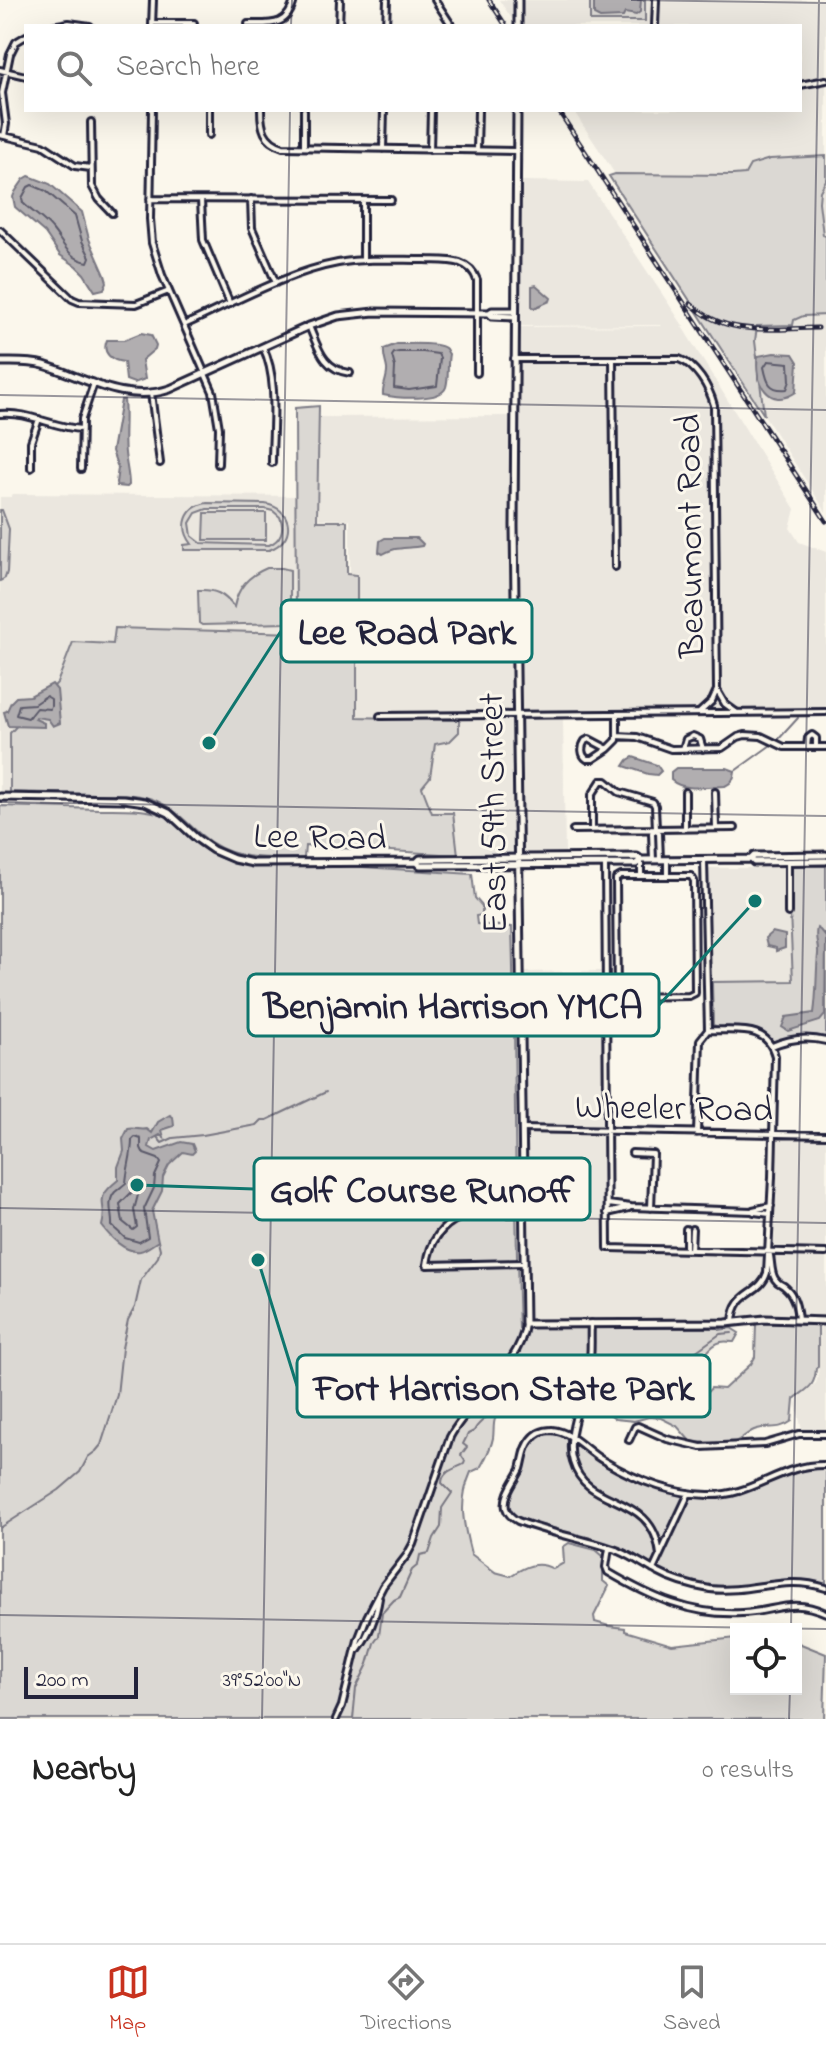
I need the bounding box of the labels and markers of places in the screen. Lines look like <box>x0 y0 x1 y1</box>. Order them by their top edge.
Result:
callout: Lee Road Park <box>281 600 532 662</box>
callout: Benjamin Harrison YMCA <box>248 974 659 1036</box>
callout: Golf Course Runoff <box>254 1158 590 1220</box>
callout: Fort Harrison State Park <box>297 1355 710 1417</box>

